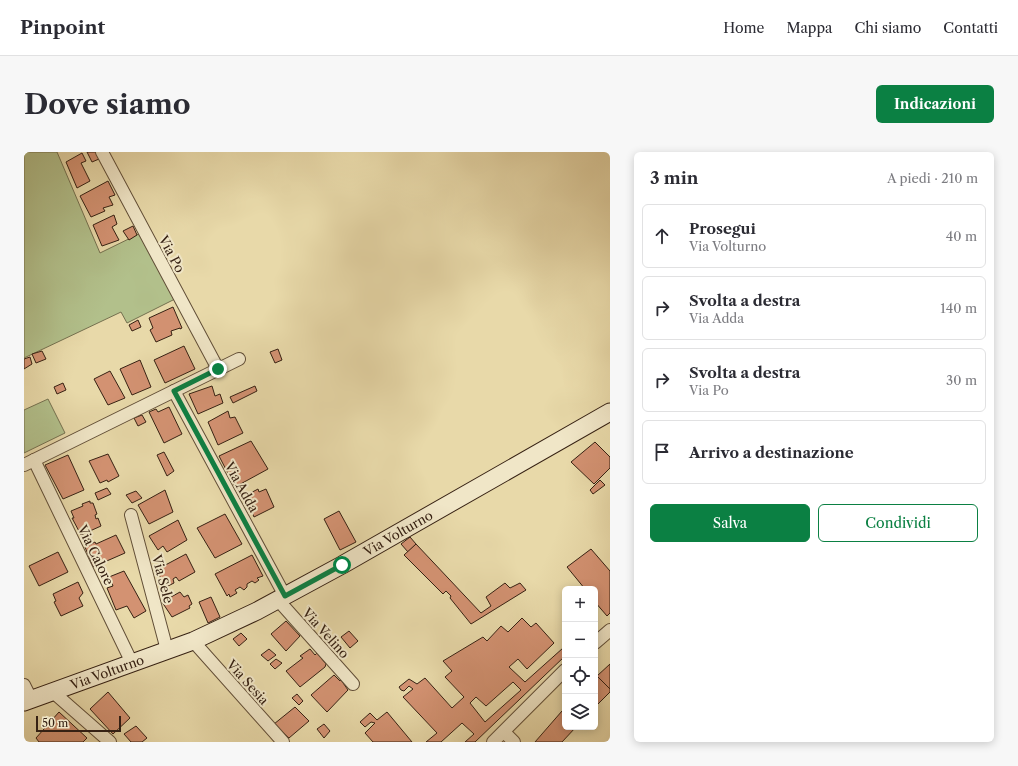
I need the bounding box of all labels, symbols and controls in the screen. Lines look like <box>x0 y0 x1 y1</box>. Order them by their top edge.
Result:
text: Pinpoint <box>20 16 105 39</box>
text: Home <box>723 19 764 37</box>
text: Mappa <box>786 19 832 37</box>
text: Chi siamo <box>854 19 921 37</box>
text: Contatti <box>943 19 998 37</box>
button: Indicazioni <box>876 85 994 123</box>
text: Dove siamo <box>24 87 191 121</box>
text: 3 min <box>650 168 699 188</box>
text: A piedi · 210 m <box>887 170 978 186</box>
text: Prosegui <box>689 219 756 238</box>
icon: ahead <box>651 225 673 247</box>
text: 40 m <box>946 228 977 244</box>
street label: Via Po <box>155 232 188 275</box>
text: Via Volturno <box>689 238 766 254</box>
text: Svolta a destra <box>689 291 800 310</box>
icon: right <box>651 297 673 319</box>
text: 140 m <box>940 300 977 316</box>
text: Via Adda <box>689 310 744 326</box>
route end <box>209 360 227 378</box>
text: Svolta a destra <box>689 363 800 382</box>
icon: right <box>651 369 673 391</box>
text: 30 m <box>946 372 977 388</box>
text: Via Po <box>689 382 729 398</box>
icon: arrive <box>651 441 673 463</box>
text: Arrivo a destinazione <box>689 443 854 462</box>
street label: Via Adda <box>221 458 262 515</box>
button: Salva <box>650 504 810 542</box>
button: Condividi <box>818 504 978 542</box>
street label: Via Volturno <box>360 507 435 560</box>
street label: Via Calore <box>74 521 117 588</box>
street label: Via Sele <box>149 552 177 605</box>
route start <box>333 556 351 574</box>
map controls <box>562 586 598 730</box>
button: + <box>562 586 598 622</box>
street label: Via Velino <box>298 604 353 662</box>
button: − <box>562 622 598 658</box>
street label: Via Volturno <box>67 651 146 693</box>
street label: Via Sesia <box>223 655 272 708</box>
button: locate <box>562 658 598 694</box>
button: layers <box>562 694 598 730</box>
scale bar <box>36 714 121 733</box>
text: 50 m <box>42 716 68 730</box>

